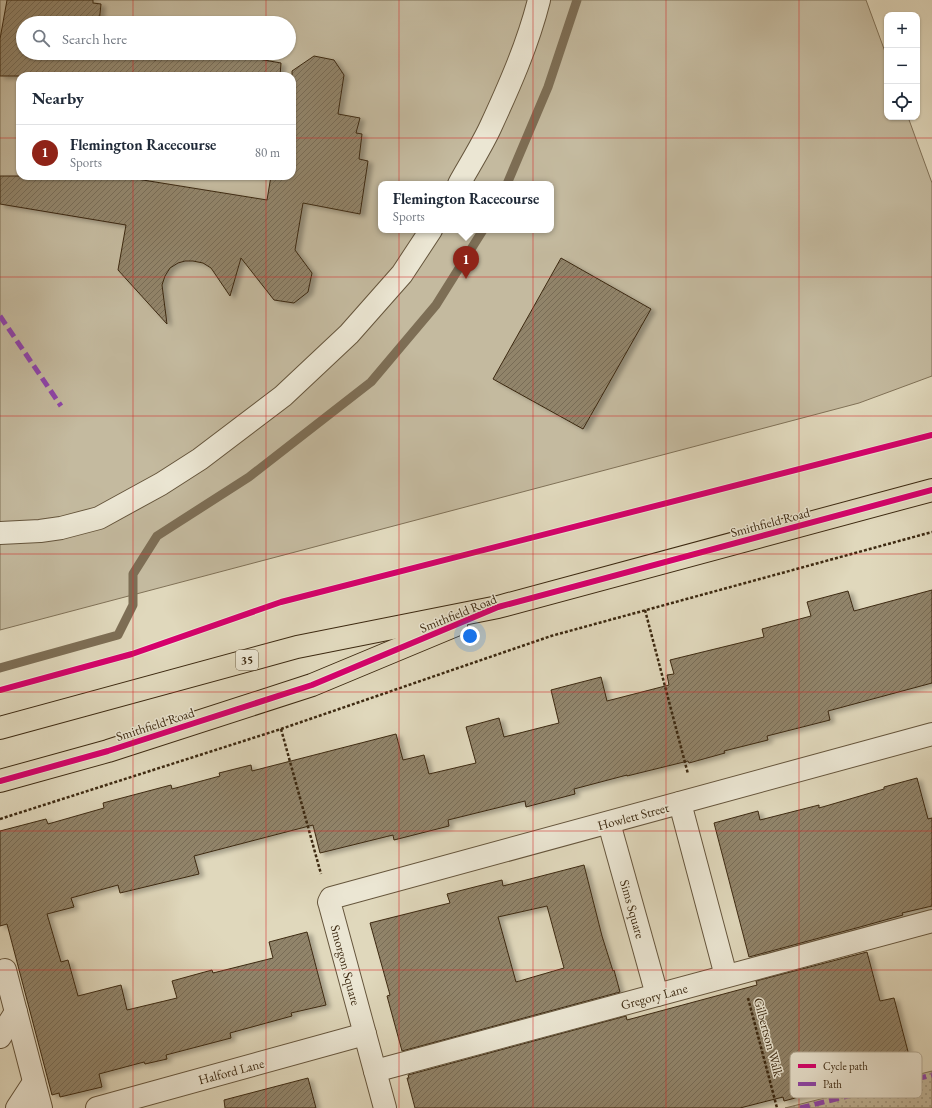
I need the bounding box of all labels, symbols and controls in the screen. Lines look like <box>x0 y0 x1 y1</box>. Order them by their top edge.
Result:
map controls <box>884 12 920 120</box>
button: + <box>884 12 920 48</box>
search box <box>16 16 296 60</box>
icon: search <box>30 27 52 49</box>
text: Search here <box>62 29 127 48</box>
button: − <box>884 48 920 84</box>
button: locate <box>884 84 920 120</box>
text: Nearby <box>32 87 84 109</box>
text: Flemington Racecourse <box>70 135 216 154</box>
text: 1 <box>42 144 48 161</box>
text: 80 m <box>255 144 280 161</box>
text: Sports <box>70 154 102 171</box>
popup <box>378 181 554 233</box>
text: Flemington Racecourse <box>393 189 539 208</box>
text: Sports <box>393 208 425 225</box>
pin: 1 <box>453 246 479 279</box>
street label: Smithfield Road <box>729 504 812 541</box>
street label: Smithfield Road <box>417 590 500 637</box>
your location <box>460 626 480 646</box>
road number: 35 <box>236 650 258 670</box>
street label: Smithfield Road <box>114 704 197 745</box>
street label: Howlett Street <box>596 799 671 834</box>
street label: Sims Square <box>616 878 649 941</box>
street label: Smorgon Square <box>327 923 364 1007</box>
street label: Gregory Lane <box>619 979 689 1014</box>
street label: Gilbertson Walk <box>750 996 787 1079</box>
legend <box>790 1052 922 1098</box>
street label: Halford Lane <box>196 1055 266 1088</box>
text: Cycle path <box>823 1059 868 1073</box>
text: Path <box>823 1077 842 1091</box>

